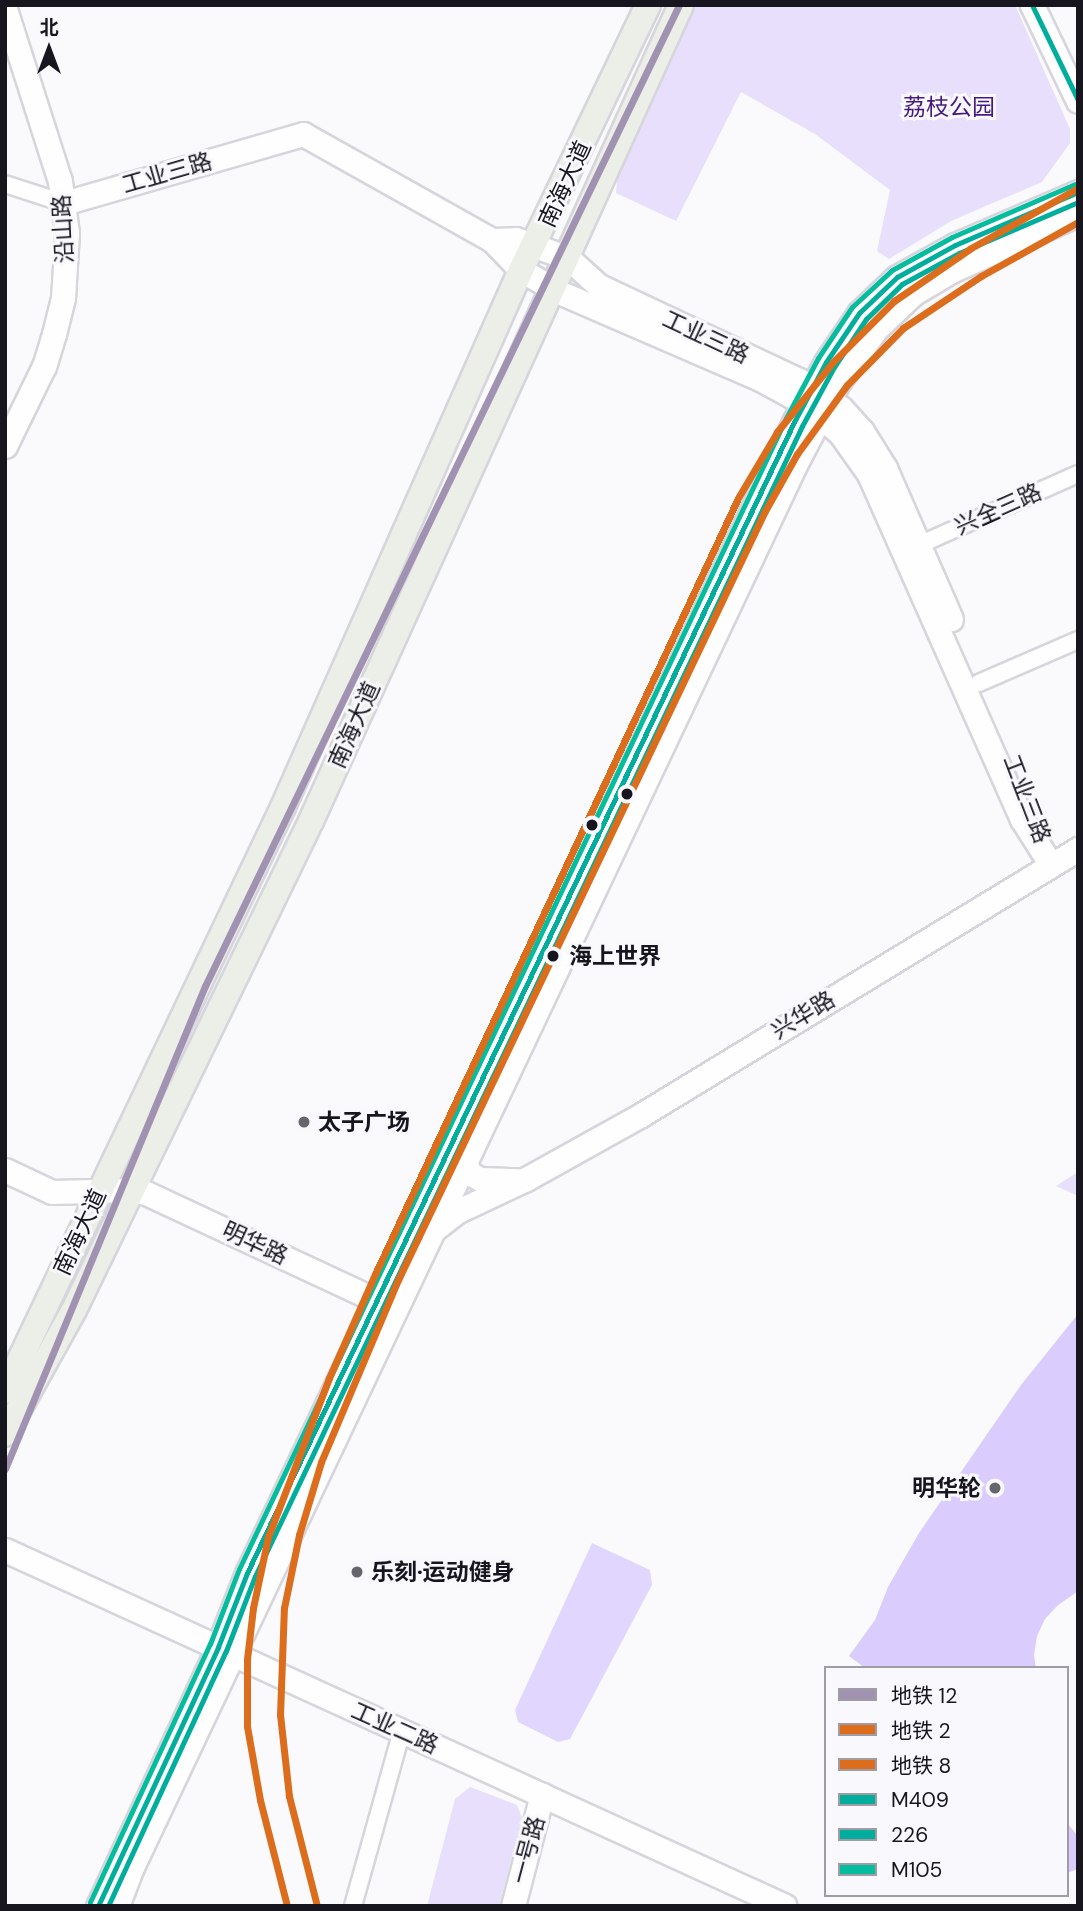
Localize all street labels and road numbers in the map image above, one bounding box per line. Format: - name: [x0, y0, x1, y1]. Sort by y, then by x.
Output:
- street label: 南海大道: [533, 136, 597, 232]
- street label: 工业三路: [119, 147, 215, 199]
- street label: 沿山路: [47, 194, 79, 264]
- street label: 工业三路: [658, 305, 754, 369]
- street label: 兴全三路: [950, 478, 1046, 540]
- street label: 南海大道: [323, 677, 385, 773]
- street label: 工业三路: [998, 751, 1056, 847]
- street label: 兴华路: [766, 985, 840, 1045]
- street label: 南海大道: [48, 1184, 112, 1280]
- street label: 明华路: [218, 1216, 292, 1270]
- street label: 工业二路: [347, 1697, 443, 1759]
- street label: 一号路: [506, 1813, 550, 1887]

